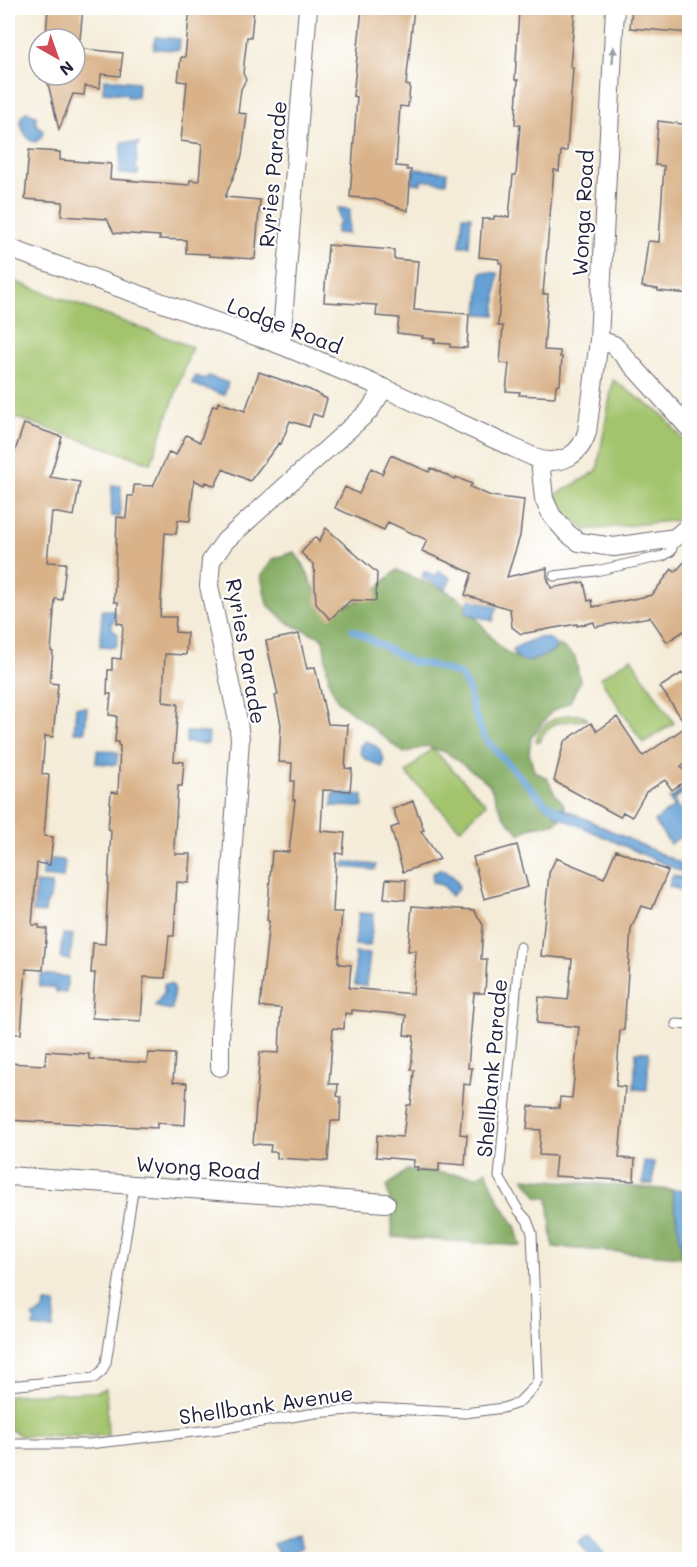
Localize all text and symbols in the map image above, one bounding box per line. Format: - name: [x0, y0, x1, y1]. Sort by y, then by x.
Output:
- north arrow: [27, 27, 87, 87]
- one-way arrow: [608, 46, 617, 65]
- text: N: [56, 57, 78, 81]
- street label: Ryries Parade: [252, 100, 292, 248]
- street label: Wonga Road: [565, 149, 599, 277]
- street label: Lodge Road: [224, 291, 346, 359]
- street label: Ryries Parade: [221, 576, 273, 726]
- street label: Shellbank Parade: [470, 978, 512, 1158]
- street label: Wyong Road: [135, 1149, 261, 1185]
- street label: Shellbank Avenue: [177, 1378, 355, 1430]

